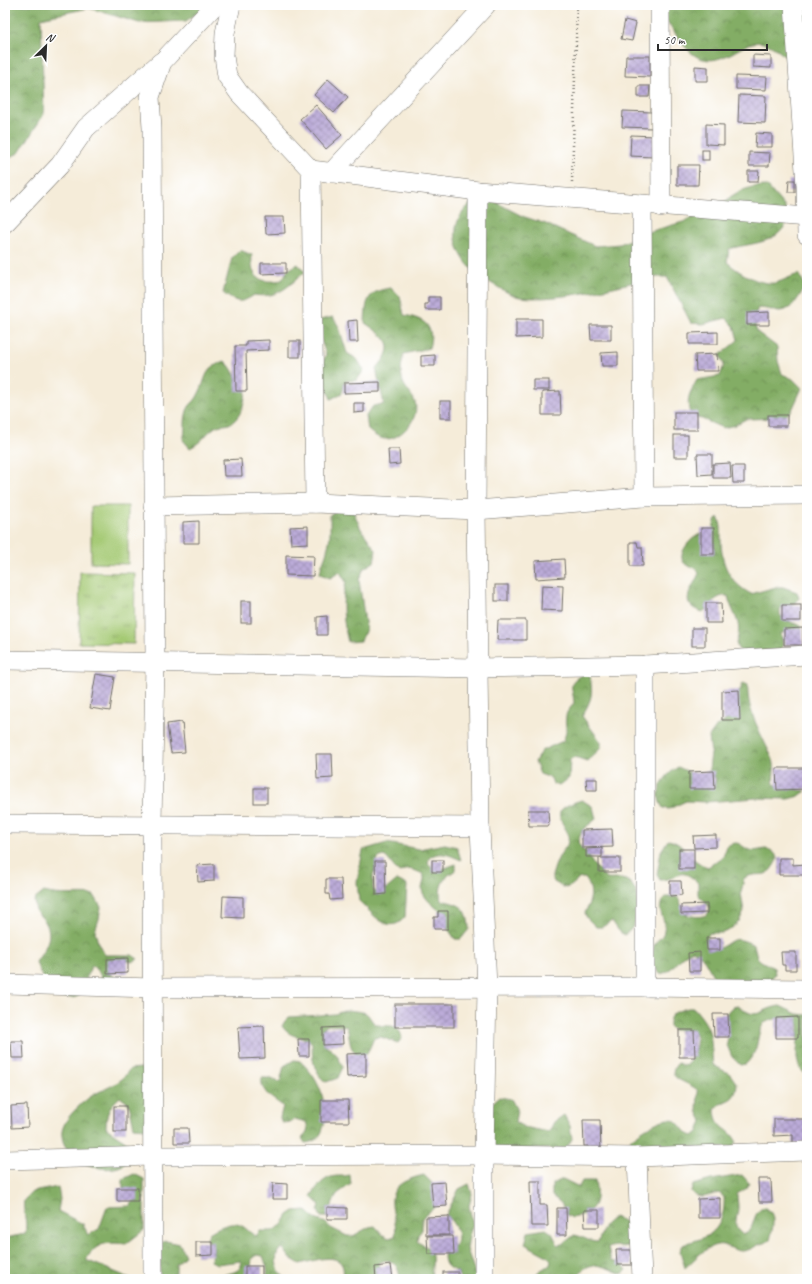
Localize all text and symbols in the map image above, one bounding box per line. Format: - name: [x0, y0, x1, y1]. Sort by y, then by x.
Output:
- north arrow: [26, 26, 66, 66]
- scale bar: [658, 26, 767, 52]
- text: N: [44, 29, 58, 46]
- text: 50 m: [664, 32, 686, 48]

